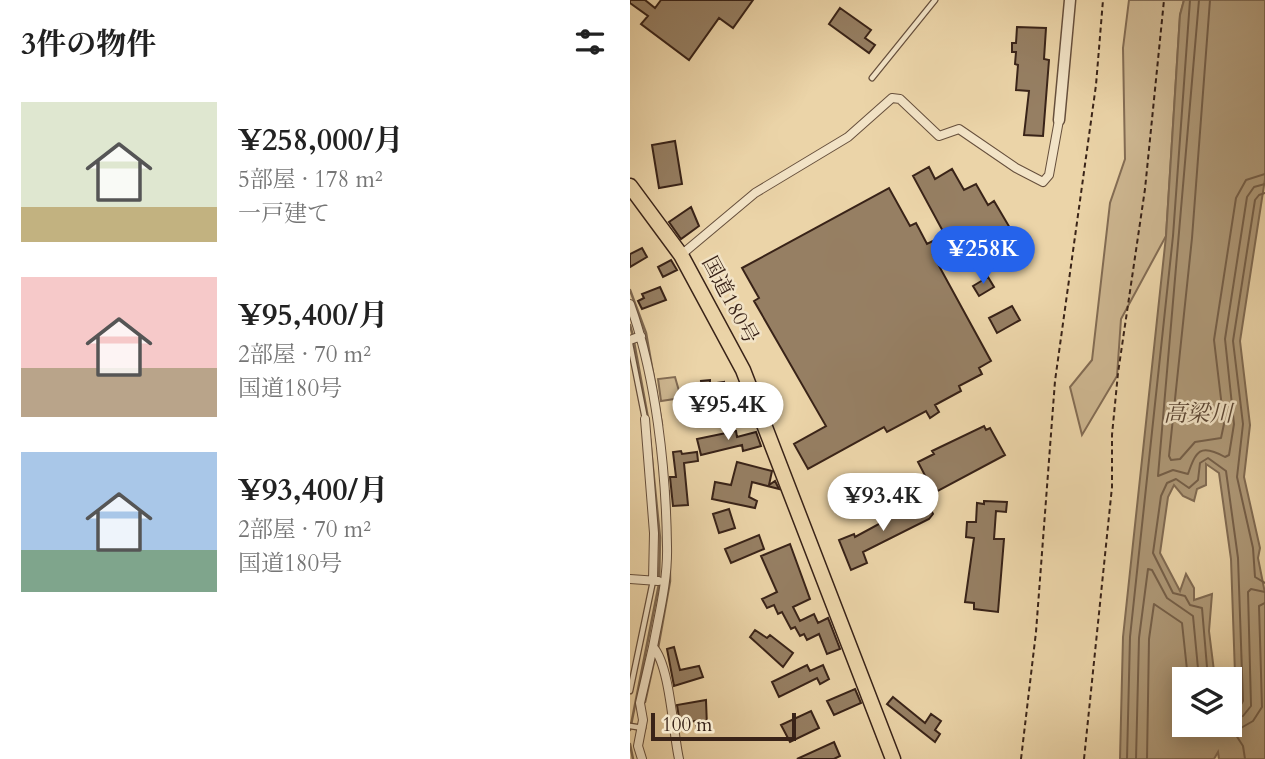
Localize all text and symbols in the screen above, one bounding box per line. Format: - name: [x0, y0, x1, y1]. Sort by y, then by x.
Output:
- icon: filters: [571, 23, 609, 61]
- text: 3件の物件: [21, 24, 156, 65]
- text: ¥258,000/月: [238, 120, 404, 161]
- icon: home: [77, 130, 161, 214]
- text: 5部屋 · 178 m²: [238, 164, 383, 195]
- text: 一戸建て: [238, 198, 330, 229]
- pin: ¥258K: [934, 226, 1032, 286]
- text: ¥258K: [947, 233, 1019, 264]
- street label: 国道180号: [695, 251, 765, 349]
- text: ¥95,400/月: [238, 295, 388, 336]
- icon: home: [77, 305, 161, 389]
- text: 2部屋 · 70 m²: [238, 339, 371, 370]
- text: 国道180号: [238, 373, 342, 404]
- pin: ¥95.4K: [671, 382, 785, 442]
- text: ¥95.4K: [689, 389, 768, 420]
- water label: 高梁川: [1164, 398, 1236, 429]
- text: ¥93,400/月: [238, 470, 388, 511]
- pin: ¥93.4K: [826, 474, 940, 533]
- icon: home: [77, 480, 161, 564]
- text: ¥93.4K: [844, 480, 923, 511]
- text: 2部屋 · 70 m²: [238, 514, 371, 545]
- text: 国道180号: [238, 548, 342, 579]
- map controls: [1172, 667, 1242, 737]
- button: layers: [1172, 667, 1242, 737]
- scale bar: [651, 710, 796, 742]
- text: 100 m: [662, 712, 712, 738]

